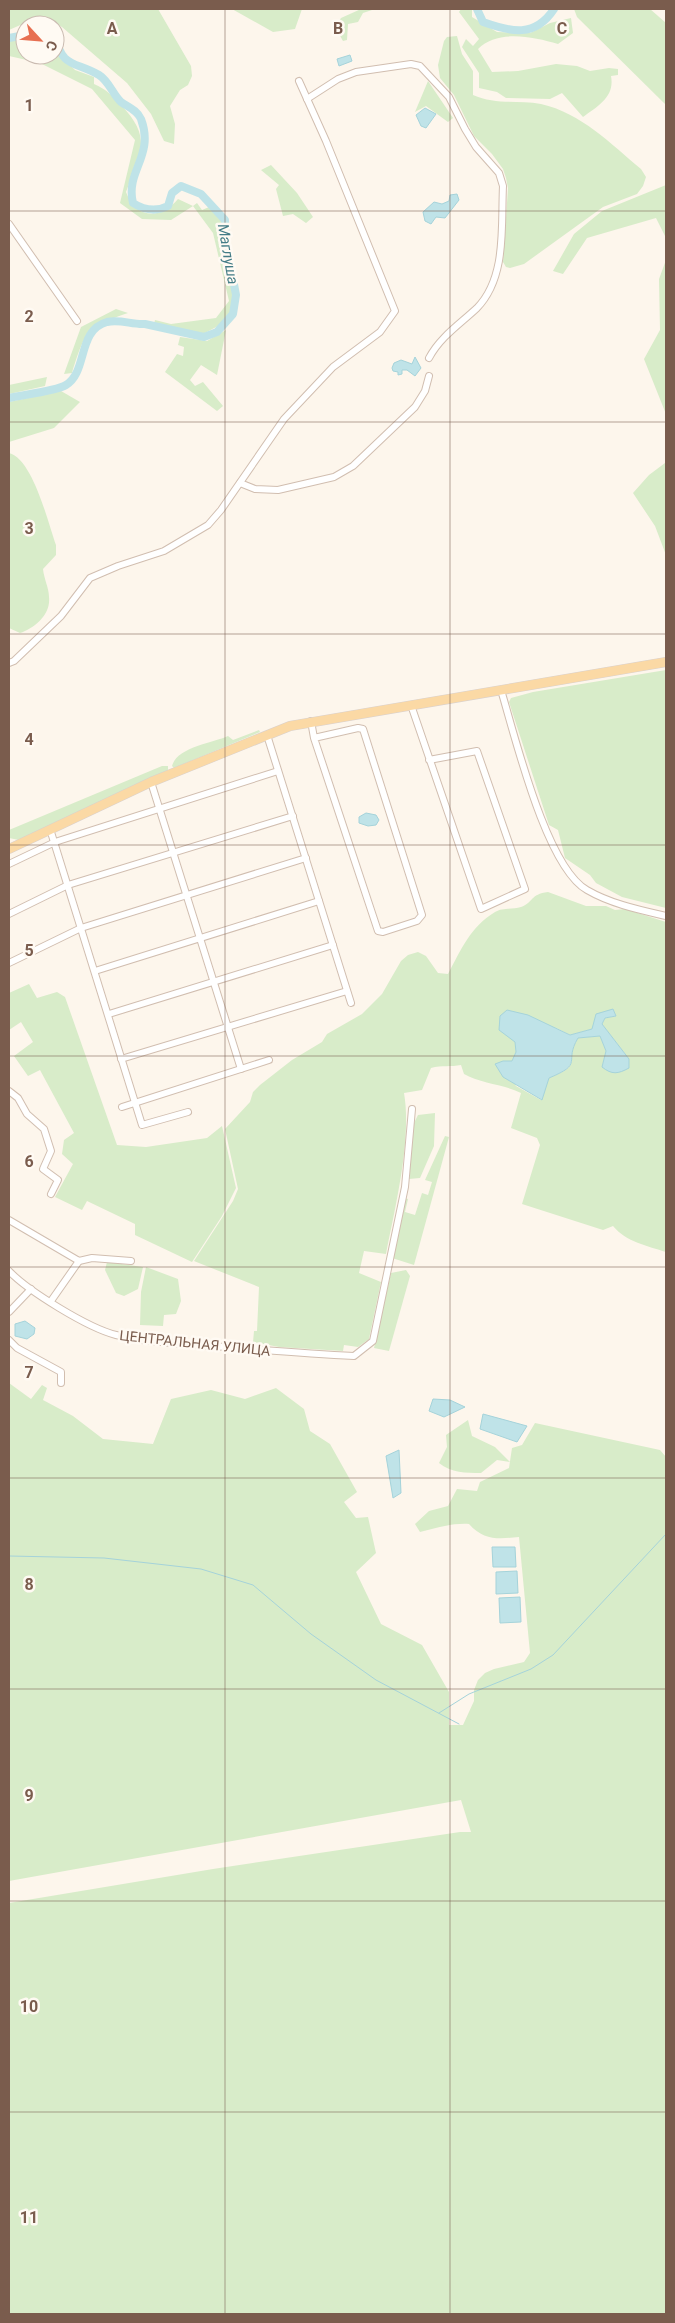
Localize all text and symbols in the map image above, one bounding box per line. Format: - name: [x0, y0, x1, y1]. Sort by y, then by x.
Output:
- north arrow: [15, 15, 65, 65]
- text: A: [107, 19, 118, 38]
- text: B: [333, 19, 343, 38]
- text: C: [557, 19, 567, 38]
- text: С: [42, 38, 61, 53]
- text: 1: [24, 96, 34, 115]
- water label: Маглуша: [214, 222, 242, 286]
- text: 2: [24, 307, 34, 326]
- text: 3: [24, 519, 34, 538]
- text: 4: [24, 730, 34, 749]
- text: 5: [24, 941, 34, 960]
- text: 6: [24, 1152, 34, 1171]
- street label: ЦЕНТРАЛЬНАЯ УЛИЦА: [119, 1327, 271, 1359]
- text: 7: [24, 1363, 34, 1382]
- text: 8: [24, 1575, 34, 1594]
- text: 9: [24, 1786, 34, 1805]
- text: 10: [20, 1997, 38, 2016]
- text: 11: [20, 2208, 38, 2227]

